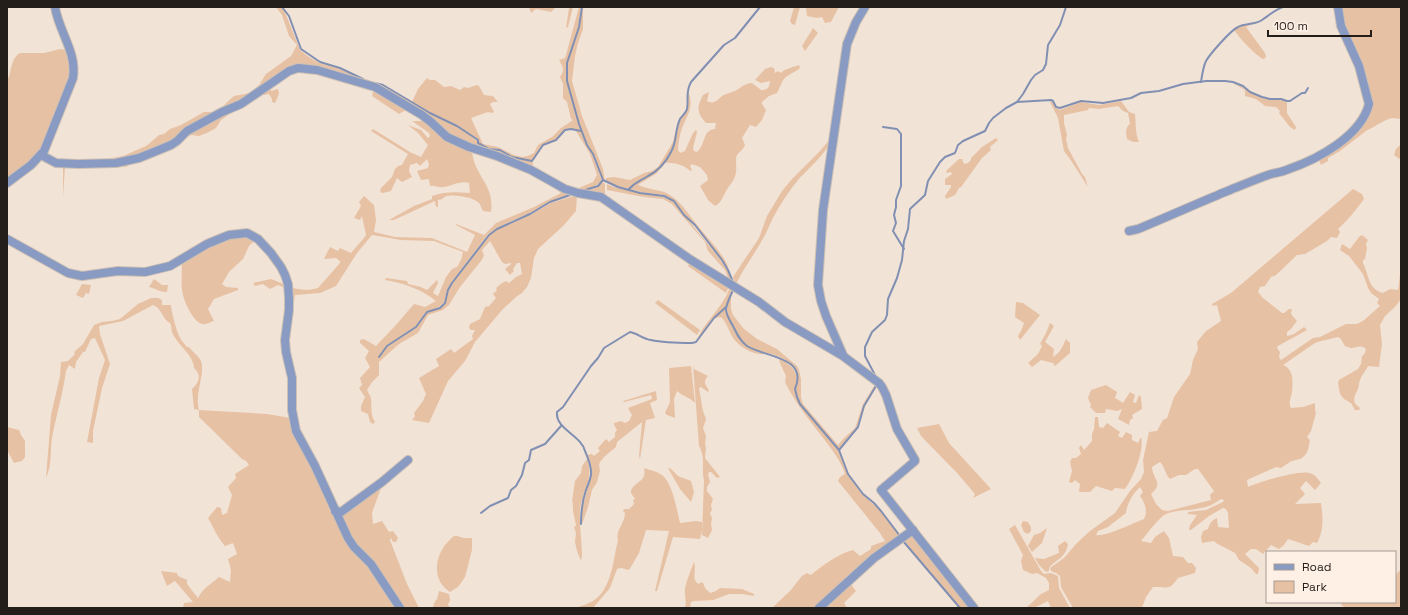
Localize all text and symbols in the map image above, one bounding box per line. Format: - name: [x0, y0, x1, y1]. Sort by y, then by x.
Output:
- scale bar: [1268, 12, 1371, 38]
- text: 100 m: [1274, 18, 1308, 34]
- legend: [1266, 551, 1396, 603]
- text: Road: [1302, 559, 1331, 575]
- text: Park: [1302, 579, 1327, 595]

